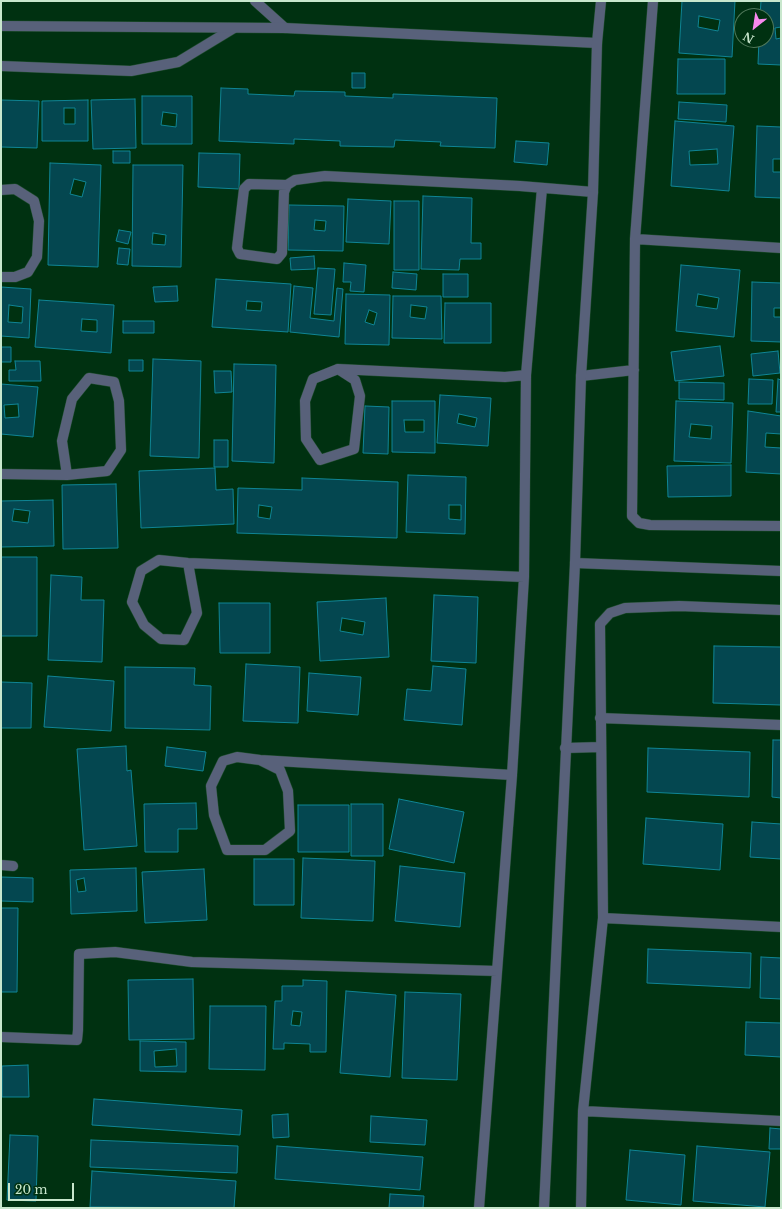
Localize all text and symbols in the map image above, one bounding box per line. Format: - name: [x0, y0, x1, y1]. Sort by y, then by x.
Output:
- north arrow: [734, 8, 774, 48]
- text: N: [741, 29, 756, 46]
- scale bar: [10, 1175, 76, 1201]
- text: 20 m: [15, 1182, 47, 1197]

